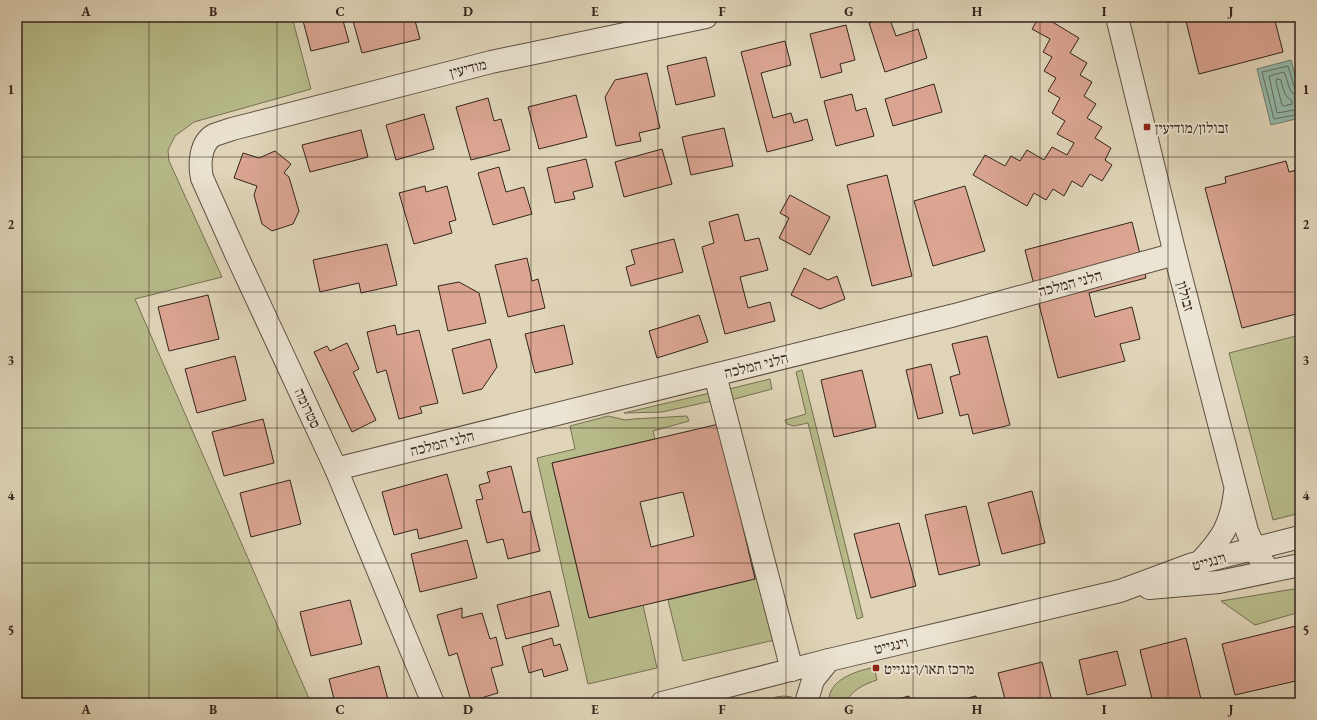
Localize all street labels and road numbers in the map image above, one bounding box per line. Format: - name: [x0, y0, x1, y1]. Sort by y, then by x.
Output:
- street label: מודיעין: [447, 54, 489, 82]
- street label: הלני המלכה: [1036, 265, 1104, 301]
- street label: זבולון: [1173, 279, 1199, 313]
- street label: הלני המלכה: [722, 348, 790, 382]
- street label: סטרומה: [290, 385, 326, 431]
- street label: הלני המלכה: [408, 426, 476, 460]
- street label: וינגייט: [1190, 547, 1228, 575]
- street label: וינגייט: [872, 632, 910, 658]

